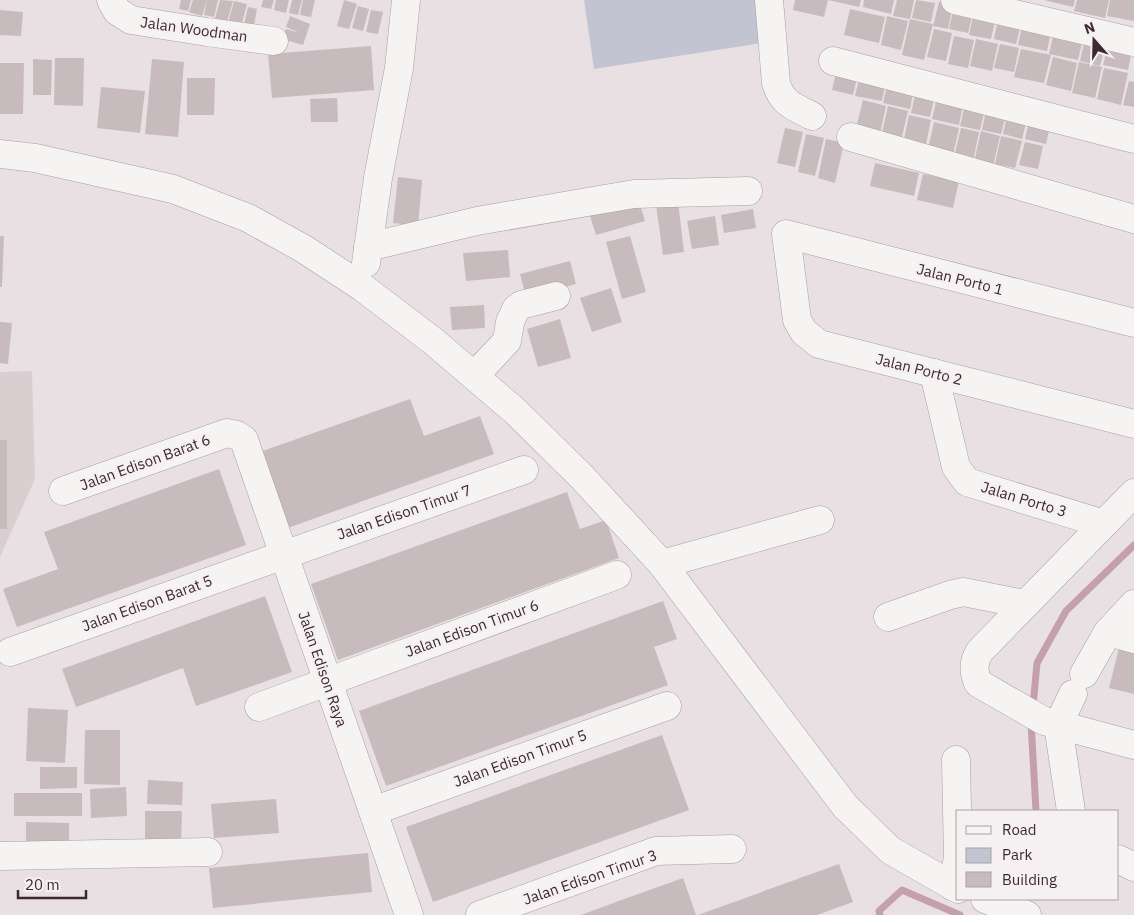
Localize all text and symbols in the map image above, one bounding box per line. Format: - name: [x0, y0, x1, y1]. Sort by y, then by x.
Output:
- street label: Jalan Woodman: [139, 12, 249, 46]
- north arrow: [1069, 15, 1119, 65]
- text: N: [1082, 18, 1097, 38]
- street label: Jalan Porto 1: [915, 259, 1005, 299]
- street label: Jalan Porto 2: [874, 349, 964, 389]
- street label: Jalan Edison Barat 6: [77, 430, 213, 494]
- street label: Jalan Porto 3: [979, 477, 1069, 521]
- street label: Jalan Edison Timur 7: [334, 480, 474, 544]
- street label: Jalan Edison Barat 5: [79, 571, 215, 635]
- street label: Jalan Edison Timur 6: [403, 595, 541, 661]
- street label: Jalan Edison Raya: [294, 609, 352, 729]
- street label: Jalan Edison Timur 5: [451, 725, 589, 791]
- legend: [956, 810, 1119, 900]
- text: Road: [1002, 820, 1037, 839]
- street label: Jalan Edison Timur 3: [520, 845, 660, 909]
- text: Park: [1002, 845, 1032, 864]
- scale bar: [18, 868, 85, 900]
- text: Building: [1002, 870, 1057, 889]
- text: 20 m: [25, 875, 60, 894]

